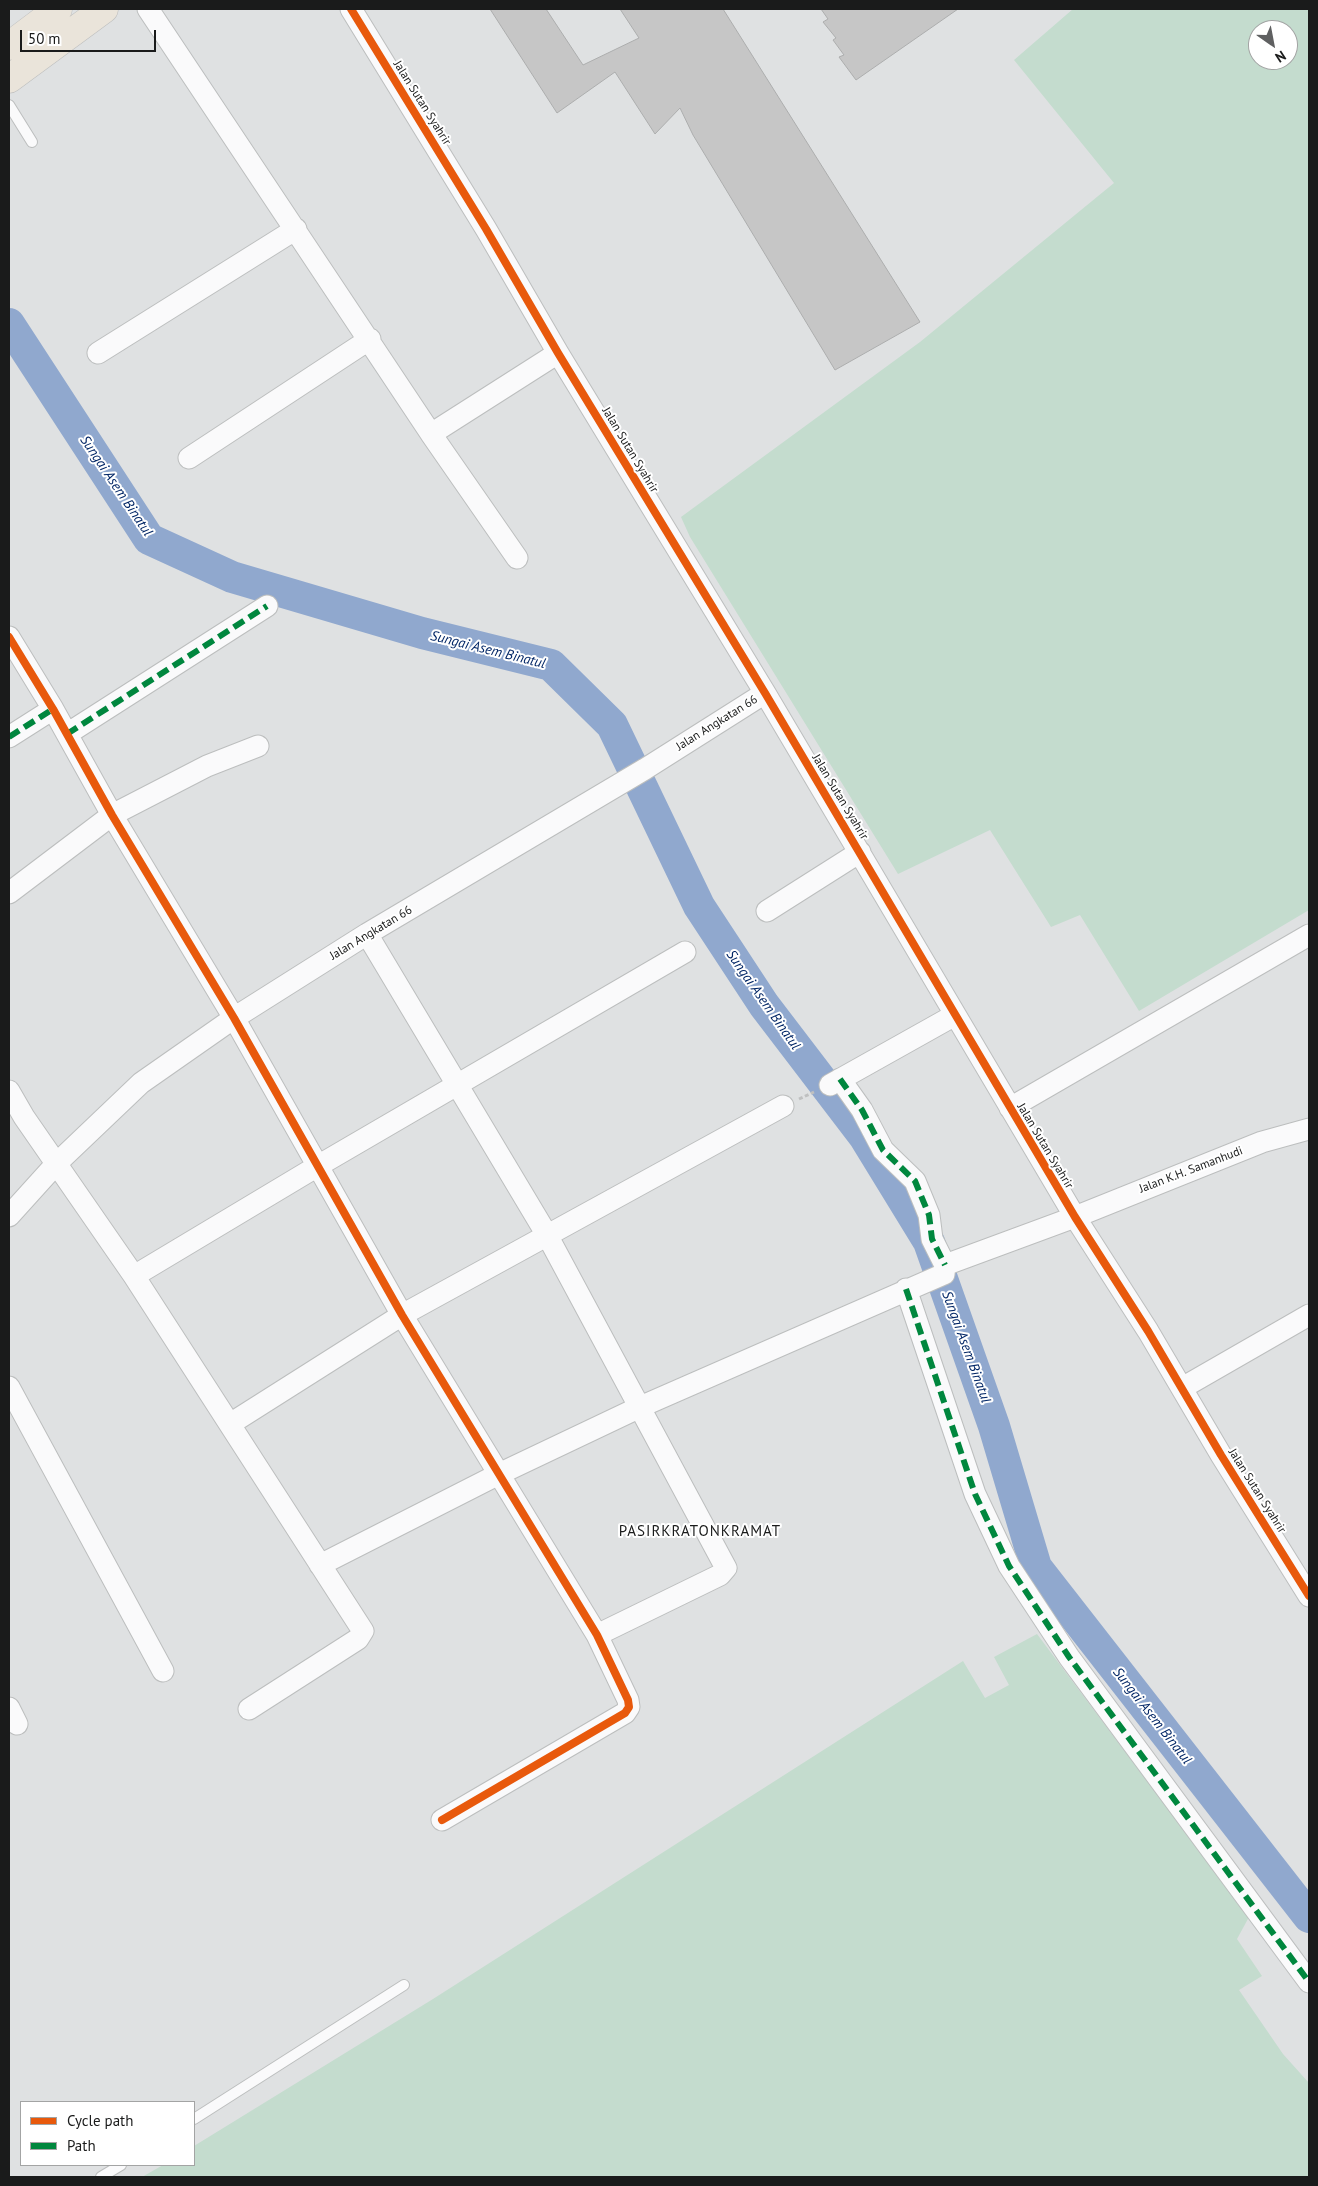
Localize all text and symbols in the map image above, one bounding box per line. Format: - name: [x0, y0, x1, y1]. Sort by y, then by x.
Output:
- scale bar: [22, 20, 159, 52]
- north arrow: [1248, 20, 1298, 70]
- text: 50 m: [28, 29, 61, 48]
- text: N: [1272, 47, 1289, 67]
- street label: Jalan Sutan Syahrir: [390, 58, 454, 148]
- street label: Jalan Sutan Syahrir: [599, 405, 661, 495]
- water label: Sungai Asem Binatul: [76, 432, 156, 540]
- water label: Sungai Asem Binatul: [429, 628, 547, 672]
- street label: Jalan Angkatan 66: [674, 692, 760, 754]
- street label: Jalan Sutan Syahrir: [809, 752, 871, 842]
- street label: Jalan Angkatan 66: [327, 903, 415, 963]
- water label: Sungai Asem Binatul: [722, 947, 804, 1053]
- street label: Jalan Sutan Syahrir: [1014, 1101, 1076, 1191]
- street label: Jalan K.H. Samanhudi: [1137, 1144, 1245, 1196]
- water label: Sungai Asem Binatul: [938, 1289, 994, 1405]
- street label: Jalan Sutan Syahrir: [1225, 1446, 1289, 1536]
- district label: PASIRKRATONKRAMAT: [617, 1523, 783, 1541]
- water label: Sungai Asem Binatul: [1109, 1664, 1195, 1768]
- legend: [20, 2101, 195, 2166]
- text: Cycle path: [67, 2111, 133, 2130]
- text: Path: [67, 2136, 96, 2155]

